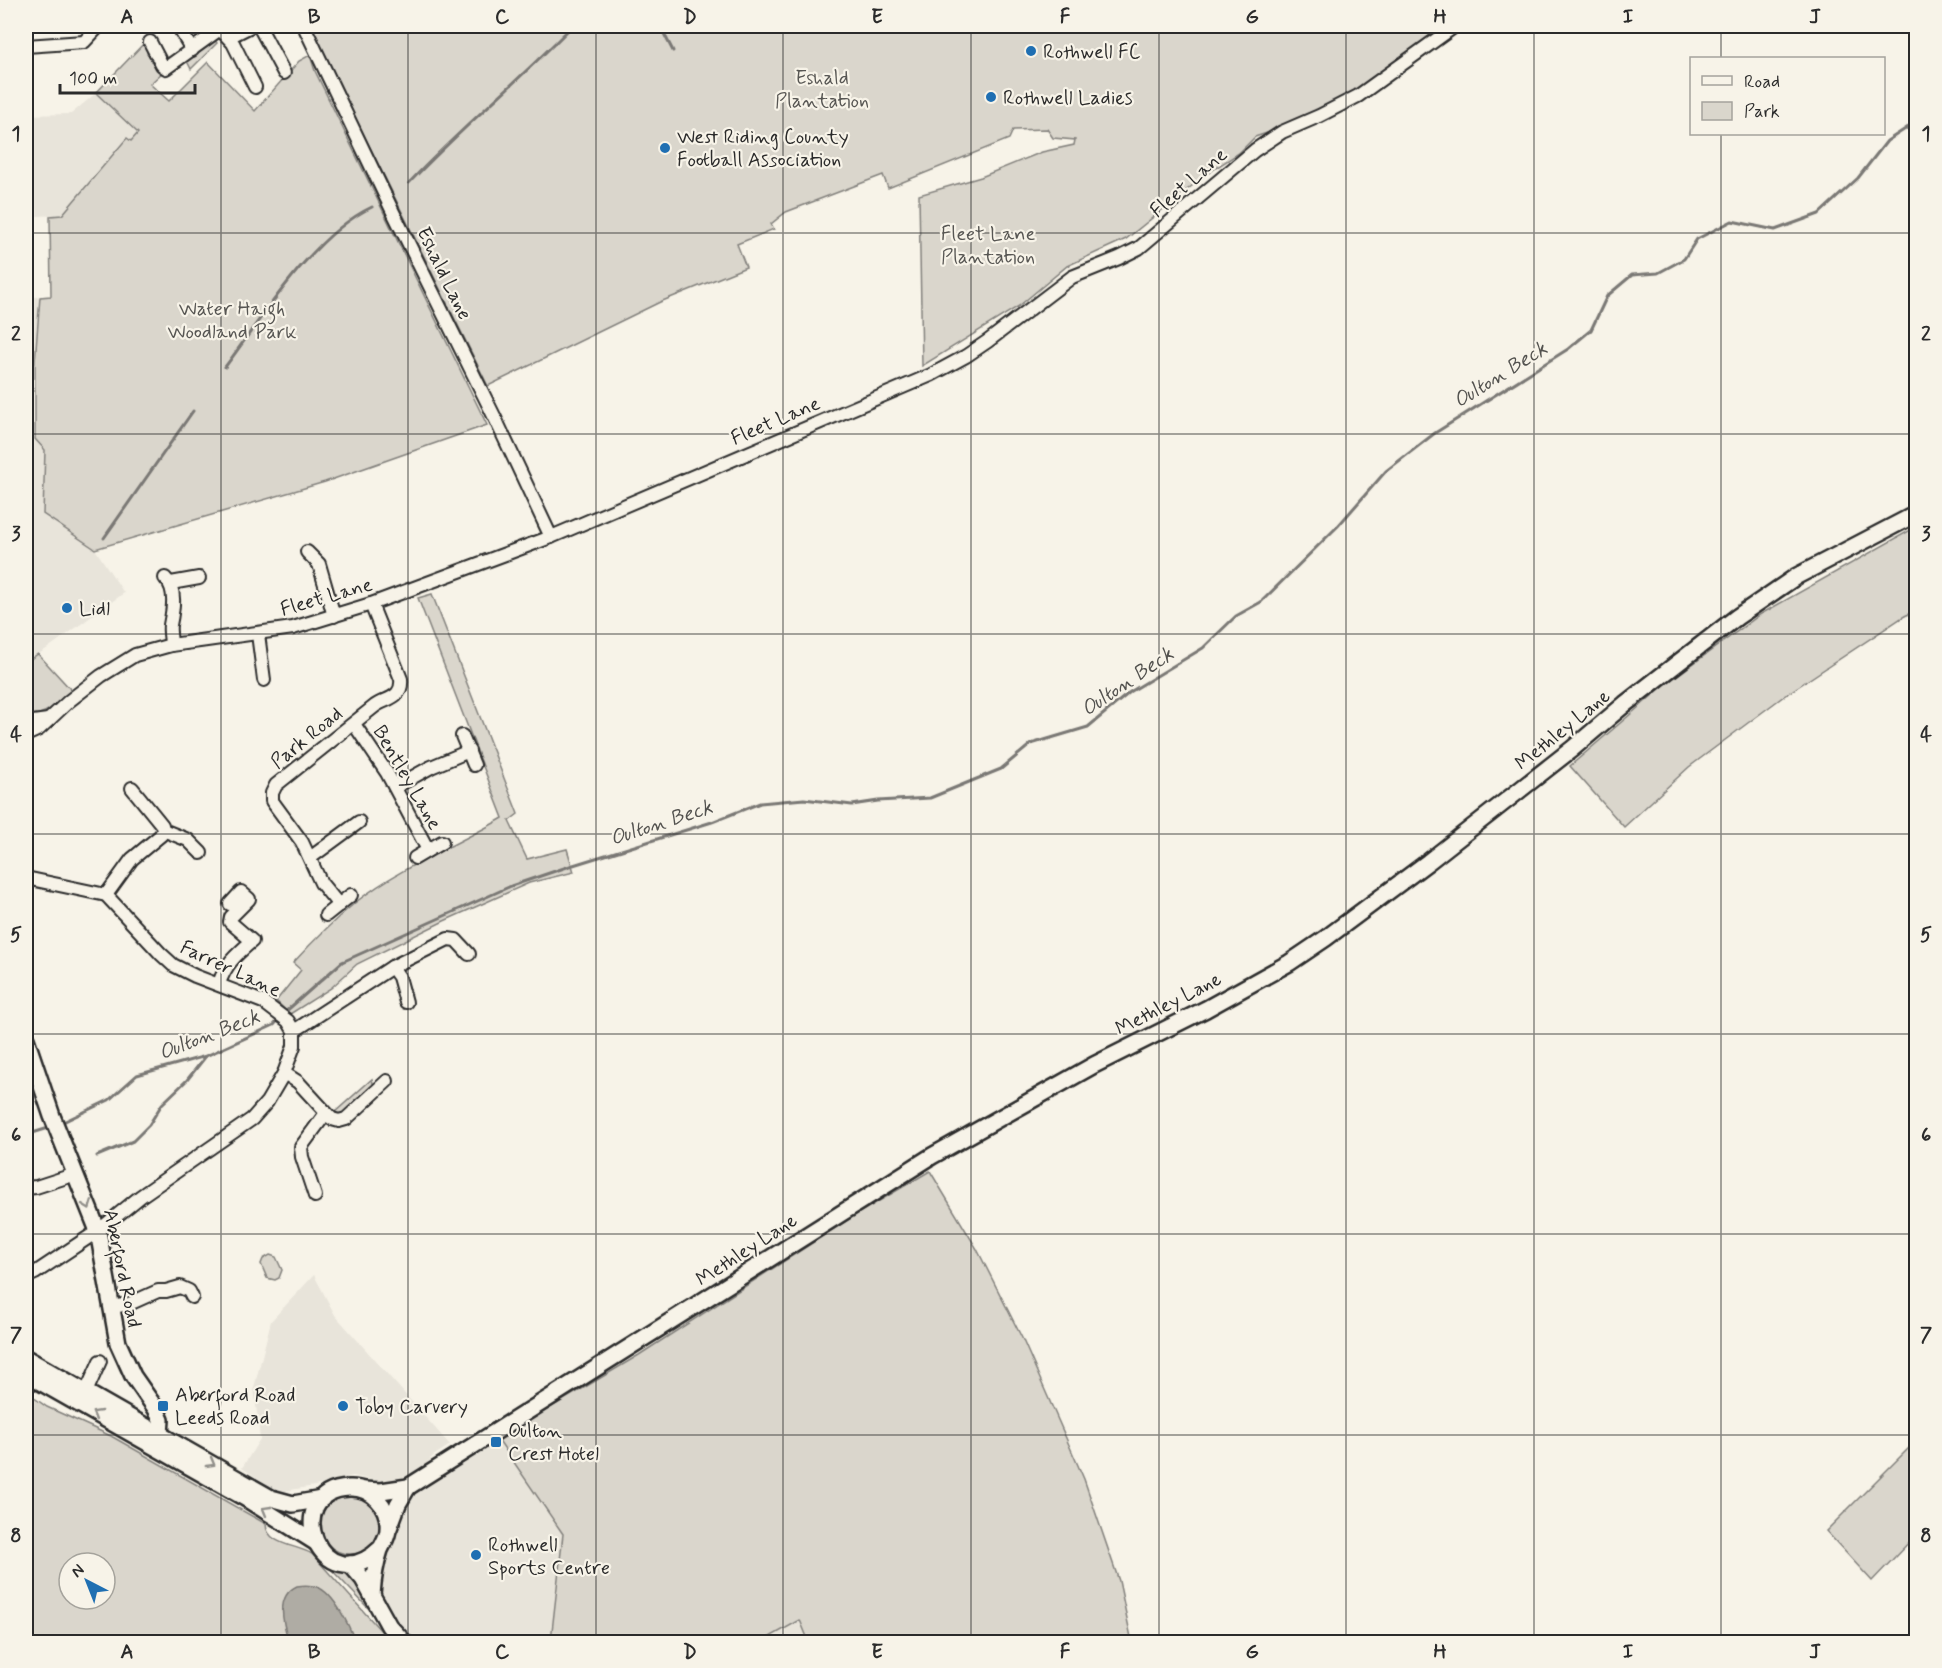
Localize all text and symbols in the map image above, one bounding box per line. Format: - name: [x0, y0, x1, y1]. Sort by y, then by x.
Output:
- text: A: [120, 4, 134, 31]
- text: B: [308, 4, 321, 31]
- text: C: [495, 4, 510, 31]
- text: D: [683, 4, 697, 31]
- text: E: [871, 4, 883, 31]
- text: F: [1060, 4, 1071, 31]
- text: G: [1245, 4, 1259, 31]
- text: H: [1433, 4, 1447, 31]
- text: I: [1623, 4, 1633, 31]
- text: J: [1809, 4, 1821, 31]
- place label: Rothwell FC: [1043, 39, 1141, 66]
- marker: Rothwell FC: [1024, 44, 1038, 58]
- scale bar: [60, 57, 195, 95]
- legend: [1690, 57, 1885, 135]
- park label: Eshald Plantation: [775, 65, 869, 115]
- text: 100 m: [69, 67, 117, 91]
- text: Road: [1744, 70, 1780, 94]
- place label: Rothwell Ladies: [1003, 85, 1133, 112]
- marker: Rothwell Ladies: [984, 90, 998, 104]
- text: Park: [1744, 100, 1780, 124]
- text: 1: [12, 121, 20, 148]
- text: 1: [1922, 121, 1930, 148]
- place label: West Riding County Football Association: [677, 124, 849, 174]
- marker: West Riding County Football Association: [658, 141, 672, 155]
- street label: Fleet Lane: [1144, 142, 1234, 224]
- park label: Fleet Lane Plantation: [941, 221, 1035, 271]
- street label: Eshald Lane: [410, 223, 478, 325]
- park label: Water Haigh Woodland Park: [167, 296, 297, 346]
- text: 2: [11, 321, 21, 348]
- text: 2: [1921, 321, 1931, 348]
- water label: Oulton Beck: [1448, 335, 1553, 415]
- street label: Fleet Lane: [727, 390, 825, 452]
- text: 3: [11, 521, 21, 548]
- text: 3: [1921, 521, 1931, 548]
- street label: Fleet Lane: [277, 571, 376, 623]
- place label: Lidl: [79, 596, 110, 623]
- marker: Lidl: [60, 601, 74, 615]
- water label: Oulton Beck: [1076, 641, 1179, 723]
- street label: Methley Lane: [1509, 683, 1616, 777]
- street label: Park Road: [265, 701, 349, 775]
- street label: Bentley Lane: [366, 720, 448, 835]
- text: 4: [10, 722, 22, 749]
- text: 4: [1920, 722, 1932, 749]
- water label: Oulton Beck: [607, 793, 716, 853]
- text: 5: [10, 922, 22, 949]
- text: 5: [1920, 922, 1932, 949]
- street label: Farrer Lane: [176, 934, 285, 1005]
- street label: Methley Lane: [1111, 966, 1226, 1043]
- water label: Oulton Beck: [155, 1003, 264, 1067]
- text: 6: [11, 1122, 21, 1149]
- text: 6: [1921, 1122, 1931, 1149]
- one-way arrow: [81, 1199, 93, 1210]
- street label: Aberford Road: [94, 1207, 147, 1330]
- street label: Methley Lane: [691, 1207, 803, 1293]
- text: 7: [10, 1322, 22, 1349]
- text: 7: [1920, 1322, 1932, 1349]
- place label: Aberford Road Leeds Road: [175, 1382, 295, 1432]
- place label: Toby Carvery: [355, 1394, 468, 1421]
- marker: Aberford Road Leeds Road: [156, 1399, 170, 1413]
- marker: Toby Carvery: [336, 1399, 350, 1413]
- one-way arrow: [92, 1410, 102, 1421]
- place label: Oulton Crest Hotel: [508, 1418, 599, 1468]
- marker: Oulton Crest Hotel: [489, 1435, 503, 1449]
- one-way arrow: [205, 1456, 215, 1468]
- one-way arrow: [262, 1506, 272, 1518]
- text: 8: [10, 1523, 22, 1550]
- text: 8: [1920, 1523, 1932, 1550]
- place label: Rothwell Sports Centre: [488, 1532, 610, 1582]
- marker: Rothwell Sports Centre: [469, 1548, 483, 1562]
- north arrow: [57, 1551, 117, 1611]
- text: N: [67, 1560, 89, 1582]
- text: A: [120, 1639, 134, 1666]
- text: B: [308, 1639, 321, 1666]
- text: C: [495, 1639, 510, 1666]
- text: D: [683, 1639, 697, 1666]
- text: E: [871, 1639, 883, 1666]
- text: F: [1060, 1639, 1071, 1666]
- text: G: [1245, 1639, 1259, 1666]
- text: H: [1433, 1639, 1447, 1666]
- text: I: [1623, 1639, 1633, 1666]
- text: J: [1809, 1639, 1821, 1666]

